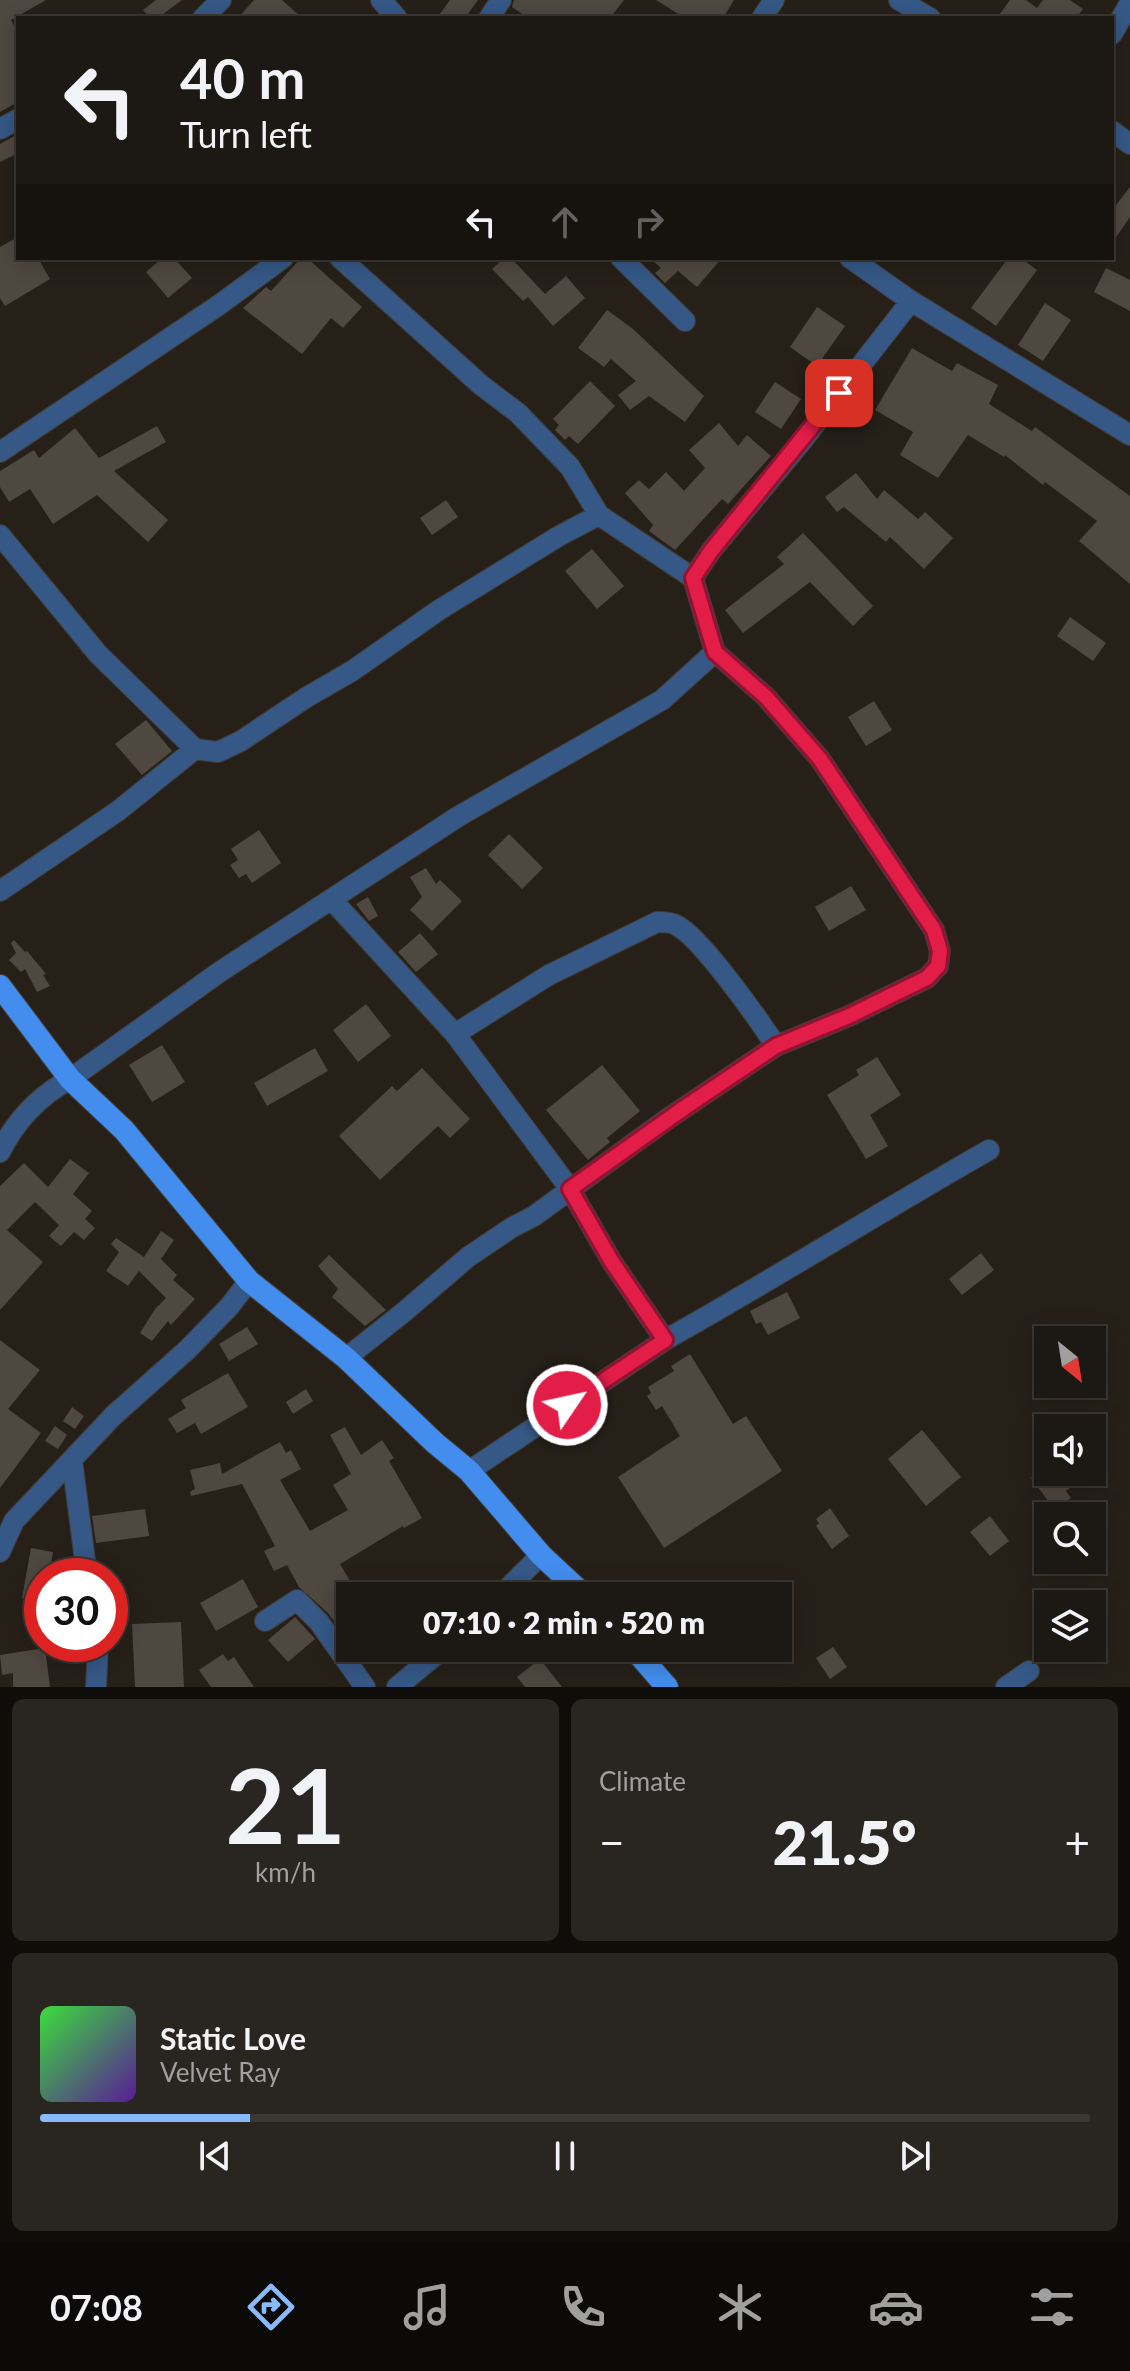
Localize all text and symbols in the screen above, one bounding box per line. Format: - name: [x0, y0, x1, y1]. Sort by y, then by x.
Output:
- text: 40 m: [180, 44, 305, 111]
- icon: left: [48, 48, 152, 152]
- text: Turn left: [180, 112, 312, 156]
- icon: left: [459, 200, 503, 244]
- icon: ahead: [543, 200, 587, 244]
- icon: right: [627, 200, 671, 244]
- pin: [805, 359, 873, 427]
- icon: arrive: [817, 371, 861, 415]
- north arrow: [1034, 1326, 1106, 1398]
- map controls: [1034, 1326, 1106, 1662]
- position arrow: [525, 1363, 609, 1447]
- button: sound: [1034, 1414, 1106, 1486]
- button: search: [1034, 1502, 1106, 1574]
- speed limit sign: 30: [24, 1558, 128, 1662]
- button: layers: [1034, 1590, 1106, 1662]
- text: 07:10 · 2 min · 520 m: [423, 1604, 705, 1640]
- text: 21: [225, 1741, 346, 1866]
- text: Climate: [599, 1765, 686, 1797]
- text: 21.5°: [773, 1806, 916, 1878]
- text: −: [599, 1816, 625, 1868]
- text: +: [1064, 1816, 1090, 1868]
- text: km/h: [255, 1856, 316, 1888]
- text: Static Love: [160, 2020, 306, 2056]
- text: Velvet Ray: [160, 2056, 280, 2088]
- icon: previous: [193, 2134, 237, 2178]
- icon: pause: [543, 2134, 587, 2178]
- icon: next: [893, 2134, 937, 2178]
- icon: directions: [243, 2279, 299, 2335]
- icon: music: [399, 2279, 455, 2335]
- icon: phone: [555, 2279, 611, 2335]
- icon: climate: [712, 2279, 768, 2335]
- icon: car: [868, 2279, 924, 2335]
- icon: filters: [1024, 2279, 1080, 2335]
- text: 07:08: [50, 2285, 143, 2329]

